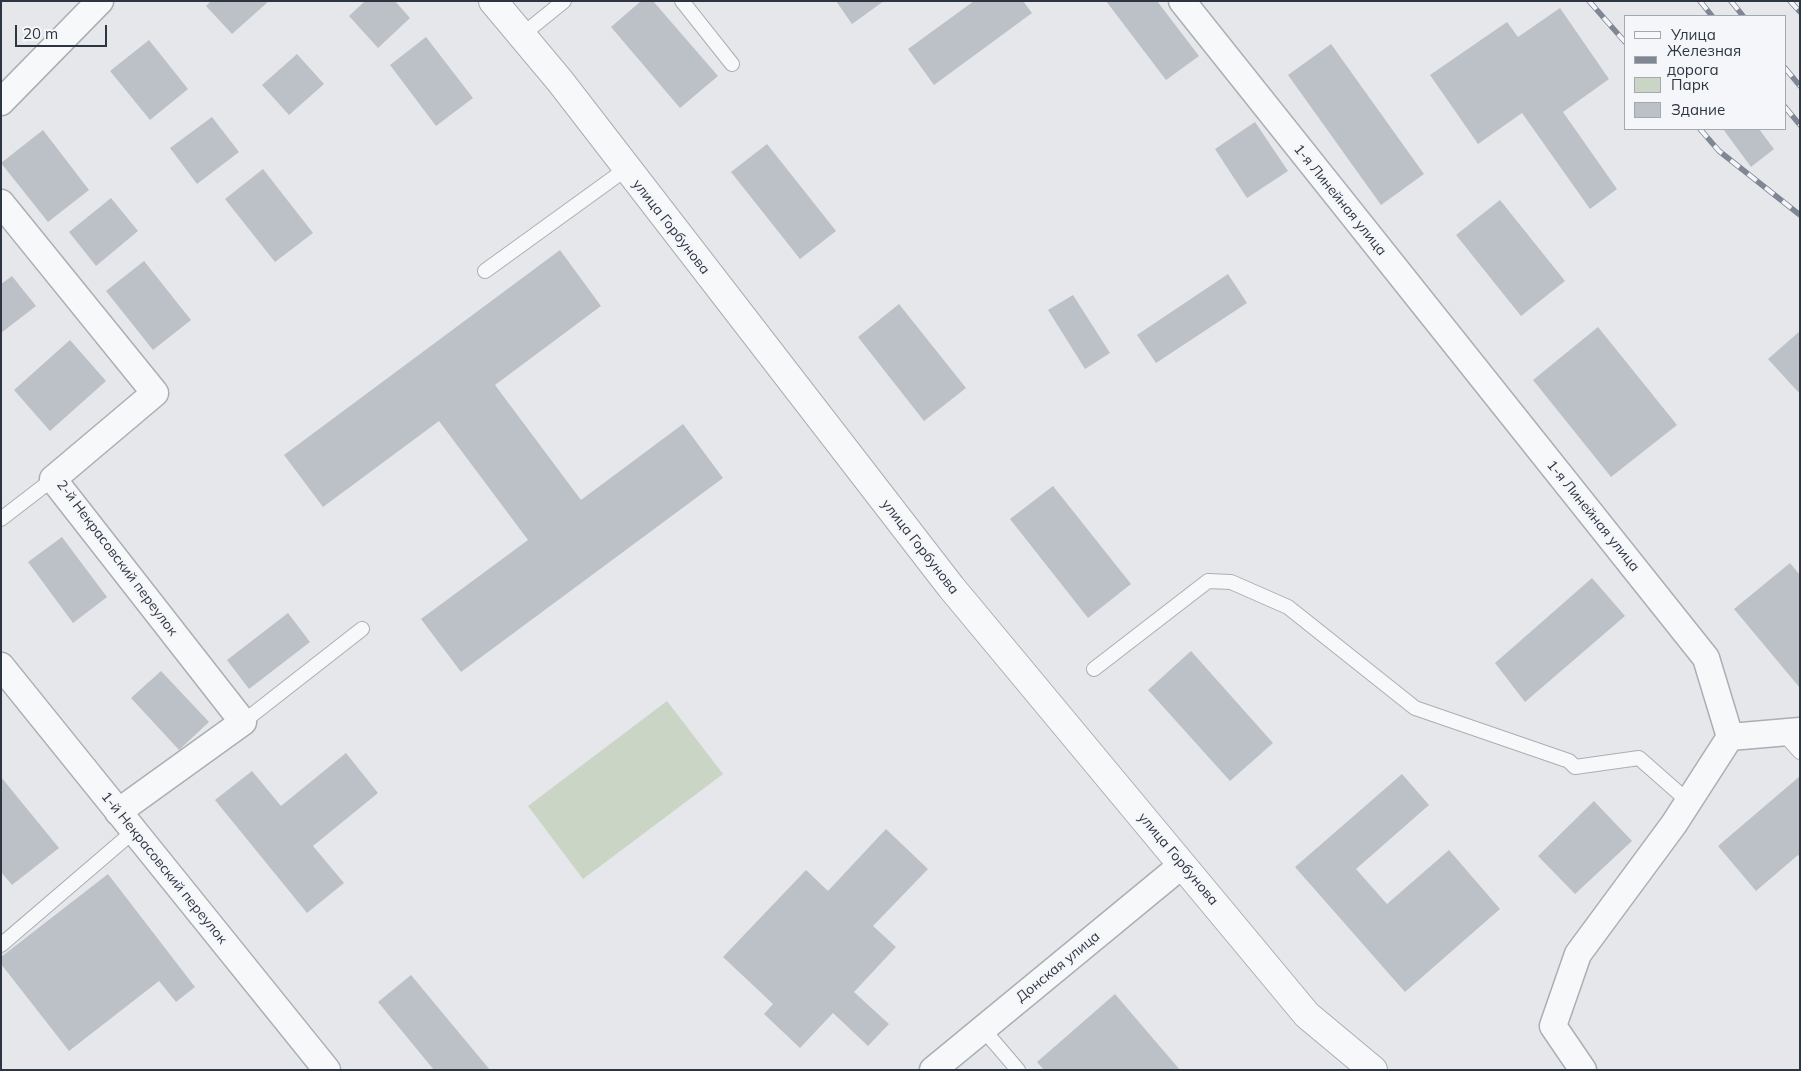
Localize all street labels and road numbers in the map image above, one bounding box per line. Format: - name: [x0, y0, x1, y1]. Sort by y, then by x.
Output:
- street label: 1-я Линейная улица: [1290, 141, 1390, 259]
- street label: улица Горбунова: [629, 176, 713, 278]
- street label: 1-я Линейная улица: [1543, 457, 1643, 575]
- street label: 2-й Некрасовский переулок: [53, 477, 181, 639]
- street label: улица Горбунова: [878, 496, 962, 598]
- street label: 1-й Некрасовский переулок: [97, 789, 231, 947]
- street label: улица Горбунова: [1134, 809, 1222, 909]
- street label: Донская улица: [1013, 928, 1103, 1006]

